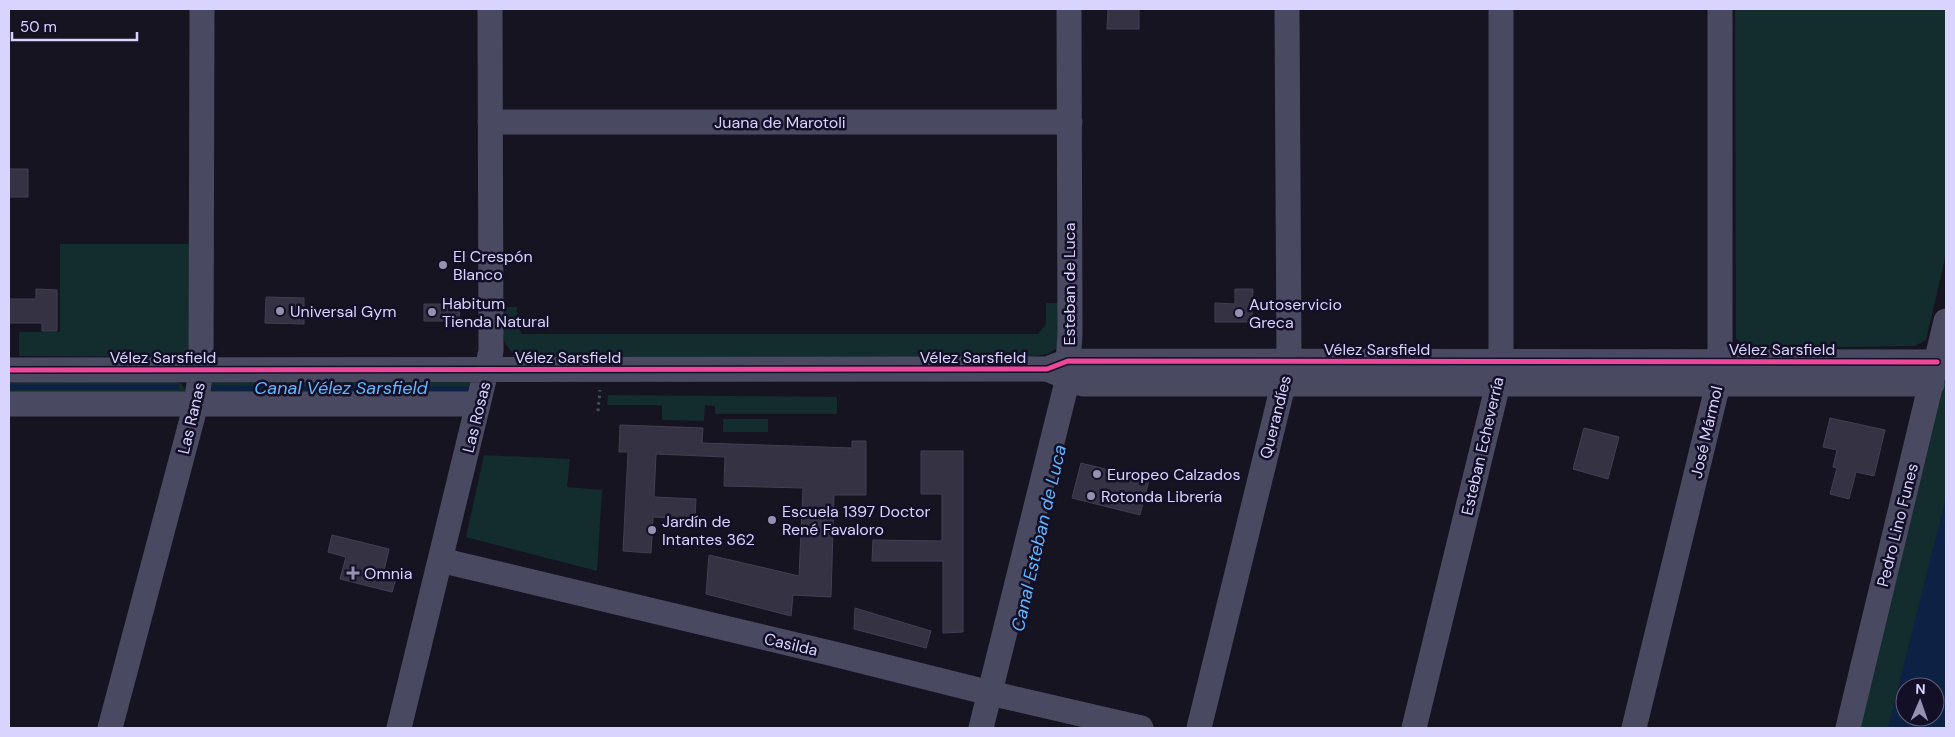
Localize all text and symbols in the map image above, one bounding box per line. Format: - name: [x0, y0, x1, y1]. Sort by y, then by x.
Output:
- scale bar: [12, 10, 138, 42]
- text: 50 m: [20, 17, 57, 37]
- street label: Juana de Marotoli: [714, 112, 846, 133]
- street label: Esteban de Luca: [1059, 223, 1080, 345]
- place label: El Crespón Blanco: [453, 246, 533, 285]
- marker: El Crespón Blanco: [437, 259, 449, 271]
- place label: Habitum Tienda Natural: [442, 293, 549, 332]
- place label: Autoservicio Greca: [1249, 294, 1342, 333]
- place label: Universal Gym: [290, 301, 396, 322]
- marker: Universal Gym: [274, 305, 286, 317]
- marker: Habitum Tienda Natural: [426, 306, 438, 318]
- marker: Autoservicio Greca: [1233, 307, 1245, 319]
- street label: Vélez Sarsfield: [1324, 339, 1430, 360]
- street label: Vélez Sarsfield: [1729, 339, 1835, 360]
- street label: Vélez Sarsfield: [110, 347, 216, 368]
- street label: Vélez Sarsfield: [515, 347, 621, 368]
- street label: Vélez Sarsfield: [920, 347, 1026, 368]
- street label: Querandíes: [1255, 373, 1296, 461]
- street label: Esteban Echeverría: [1456, 375, 1509, 517]
- water label: Canal Vélez Sarsfield: [254, 376, 429, 400]
- street label: Las Rosas: [458, 379, 495, 455]
- street label: Las Ranas: [173, 380, 210, 456]
- street label: José Mármol: [1686, 384, 1727, 480]
- water label: Canal Esteban de Luca: [1006, 442, 1072, 634]
- street label: Pedro Lino Funes: [1872, 461, 1923, 589]
- place label: Europeo Calzados: [1107, 464, 1241, 485]
- marker: Europeo Calzados: [1091, 468, 1103, 480]
- place label: Rotonda Librería: [1101, 486, 1222, 507]
- marker: Rotonda Librería: [1085, 490, 1097, 502]
- place label: Escuela 1397 Doctor René Favaloro: [782, 501, 930, 540]
- place label: Jardín de Intantes 362: [662, 511, 755, 550]
- marker: Escuela 1397 Doctor René Favaloro: [766, 514, 778, 526]
- marker: Jardín de Intantes 362: [646, 524, 658, 536]
- place label: Omnia: [364, 563, 412, 584]
- marker: Omnia: [346, 566, 360, 580]
- street label: Casilda: [762, 628, 820, 661]
- north arrow: [1895, 677, 1945, 727]
- text: N: [1915, 680, 1926, 698]

